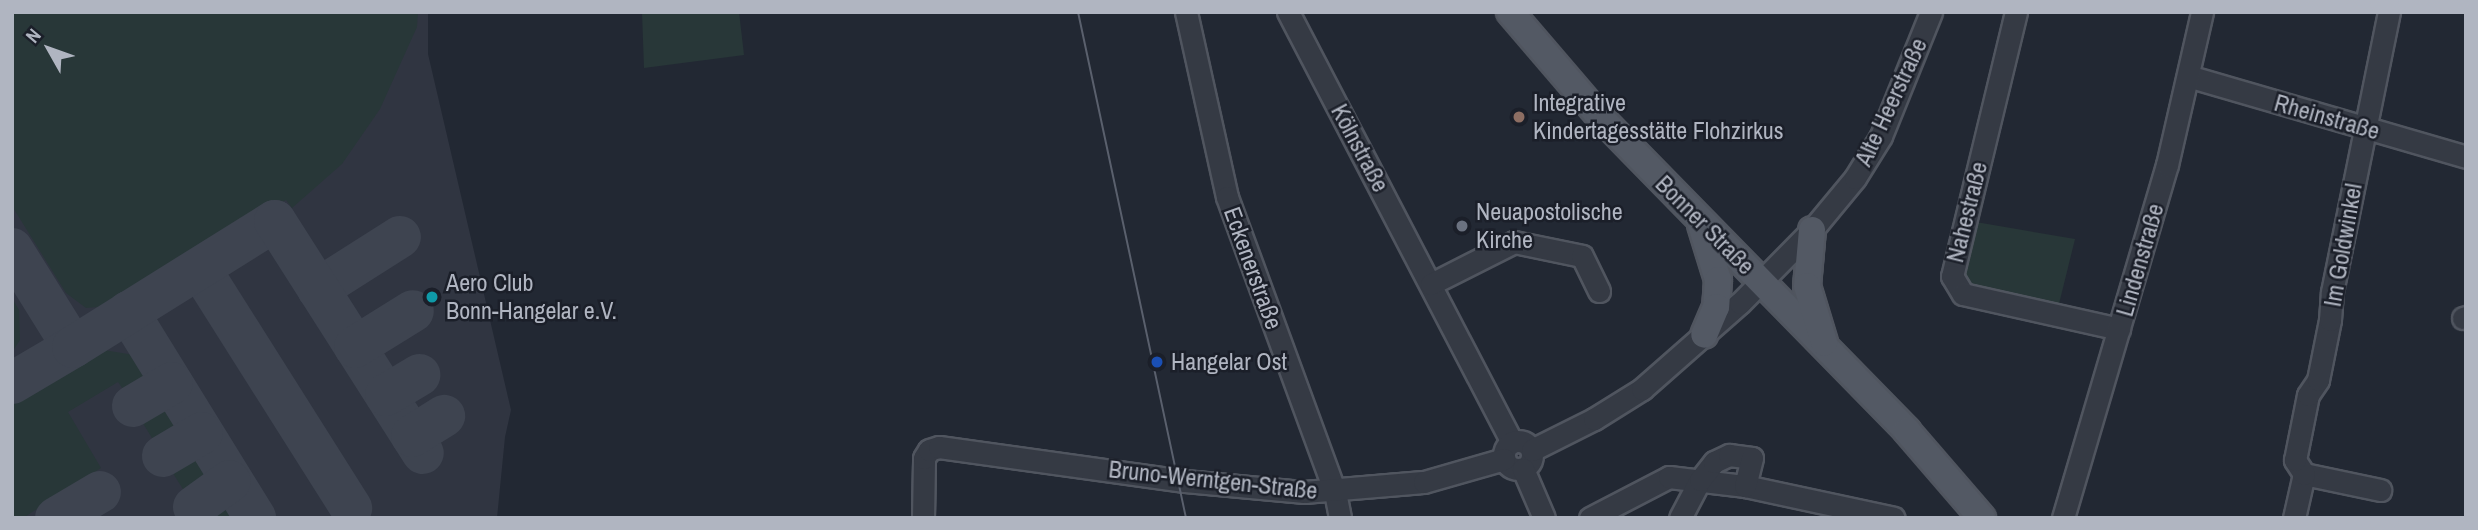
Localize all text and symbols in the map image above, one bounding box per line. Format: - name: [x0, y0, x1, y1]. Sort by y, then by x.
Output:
- north arrow: [14, 14, 84, 84]
- text: N: [19, 23, 46, 48]
- street label: Alte Heerstraße: [1849, 33, 1933, 171]
- street label: Rheinstraße: [2271, 88, 2383, 146]
- place label: Integrative Kindertagesstätte Flohzirkus: [1533, 89, 1784, 145]
- street label: Kölnstraße: [1325, 99, 1395, 197]
- marker: Integrative Kindertagesstätte Flohzirkus: [1511, 109, 1527, 125]
- street label: Nahestraße: [1941, 159, 1993, 265]
- street label: Bonner Straße: [1650, 170, 1760, 280]
- street label: Im Goldwinkel: [2318, 181, 2368, 309]
- place label: Neuapostolische Kirche: [1476, 198, 1623, 254]
- street label: Lindenstraße: [2110, 200, 2170, 320]
- street label: Eckenerstraße: [1218, 203, 1288, 333]
- marker: Neuapostolische Kirche: [1454, 218, 1470, 234]
- place label: Aero Club Bonn-Hangelar e.V.: [446, 269, 617, 325]
- marker: Aero Club Bonn-Hangelar e.V.: [424, 289, 440, 305]
- place label: Hangelar Ost: [1171, 348, 1287, 376]
- marker: Hangelar Ost: [1149, 354, 1165, 370]
- street label: Bruno-Werntgen-Straße: [1107, 455, 1319, 505]

